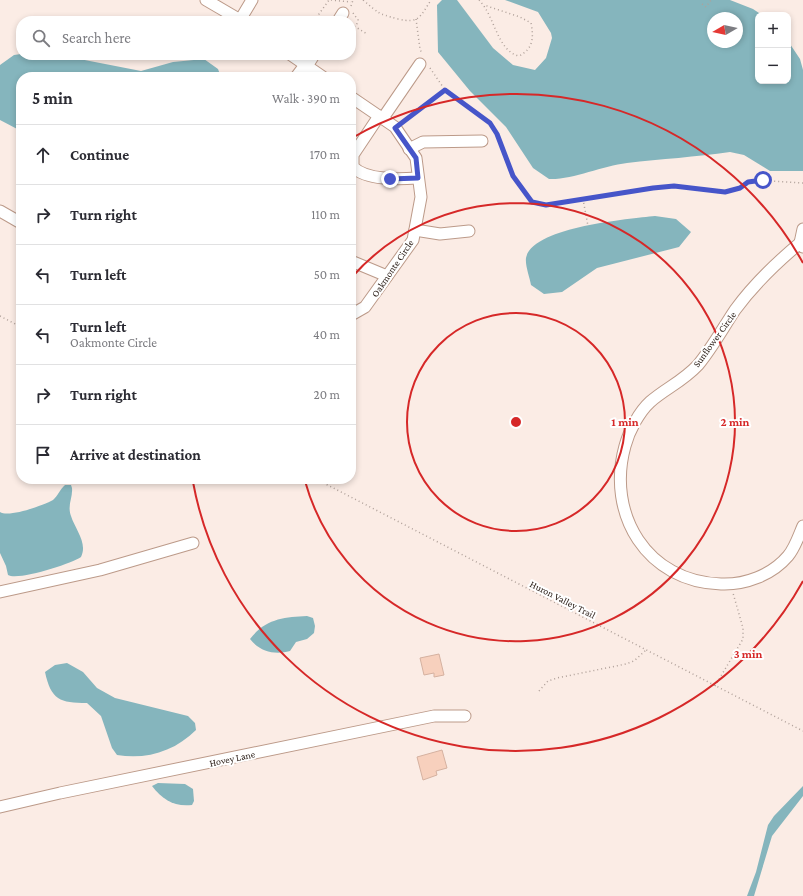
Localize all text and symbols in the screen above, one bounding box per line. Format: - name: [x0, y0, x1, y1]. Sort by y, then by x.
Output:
- north arrow: [707, 12, 743, 48]
- map controls: [755, 12, 791, 84]
- button: +: [755, 12, 791, 48]
- search box: [16, 16, 356, 60]
- icon: search: [30, 27, 52, 49]
- text: Search here: [62, 30, 131, 46]
- button: −: [755, 48, 791, 84]
- text: 5 min: [32, 89, 73, 108]
- text: Walk · 390 m: [272, 91, 340, 106]
- icon: ahead: [32, 144, 54, 166]
- text: Continue: [70, 147, 129, 163]
- text: 170 m: [310, 147, 340, 162]
- route end: [381, 170, 399, 188]
- route start: [754, 171, 772, 189]
- icon: right: [32, 204, 54, 226]
- text: Turn right: [70, 207, 137, 223]
- text: 110 m: [311, 207, 340, 222]
- street label: Oakmonte Circle: [369, 237, 416, 299]
- icon: left: [32, 264, 54, 286]
- text: Turn left: [70, 267, 126, 283]
- text: 50 m: [314, 267, 340, 282]
- street label: Sunflower Circle: [691, 309, 739, 369]
- text: Turn left: [70, 319, 126, 335]
- icon: left: [32, 324, 54, 346]
- text: 40 m: [313, 327, 340, 342]
- text: Oakmonte Circle: [70, 335, 157, 350]
- icon: right: [32, 384, 54, 406]
- text: Turn right: [70, 387, 137, 403]
- text: 20 m: [314, 387, 340, 402]
- centre of rings: [509, 415, 523, 429]
- text: 1 min: [611, 415, 639, 429]
- text: 2 min: [721, 415, 750, 429]
- icon: arrive: [32, 444, 54, 466]
- text: Arrive at destination: [70, 447, 201, 463]
- street label: Huron Valley Trail: [528, 578, 598, 621]
- text: 3 min: [734, 647, 762, 661]
- street label: Hovey Lane: [208, 748, 256, 769]

